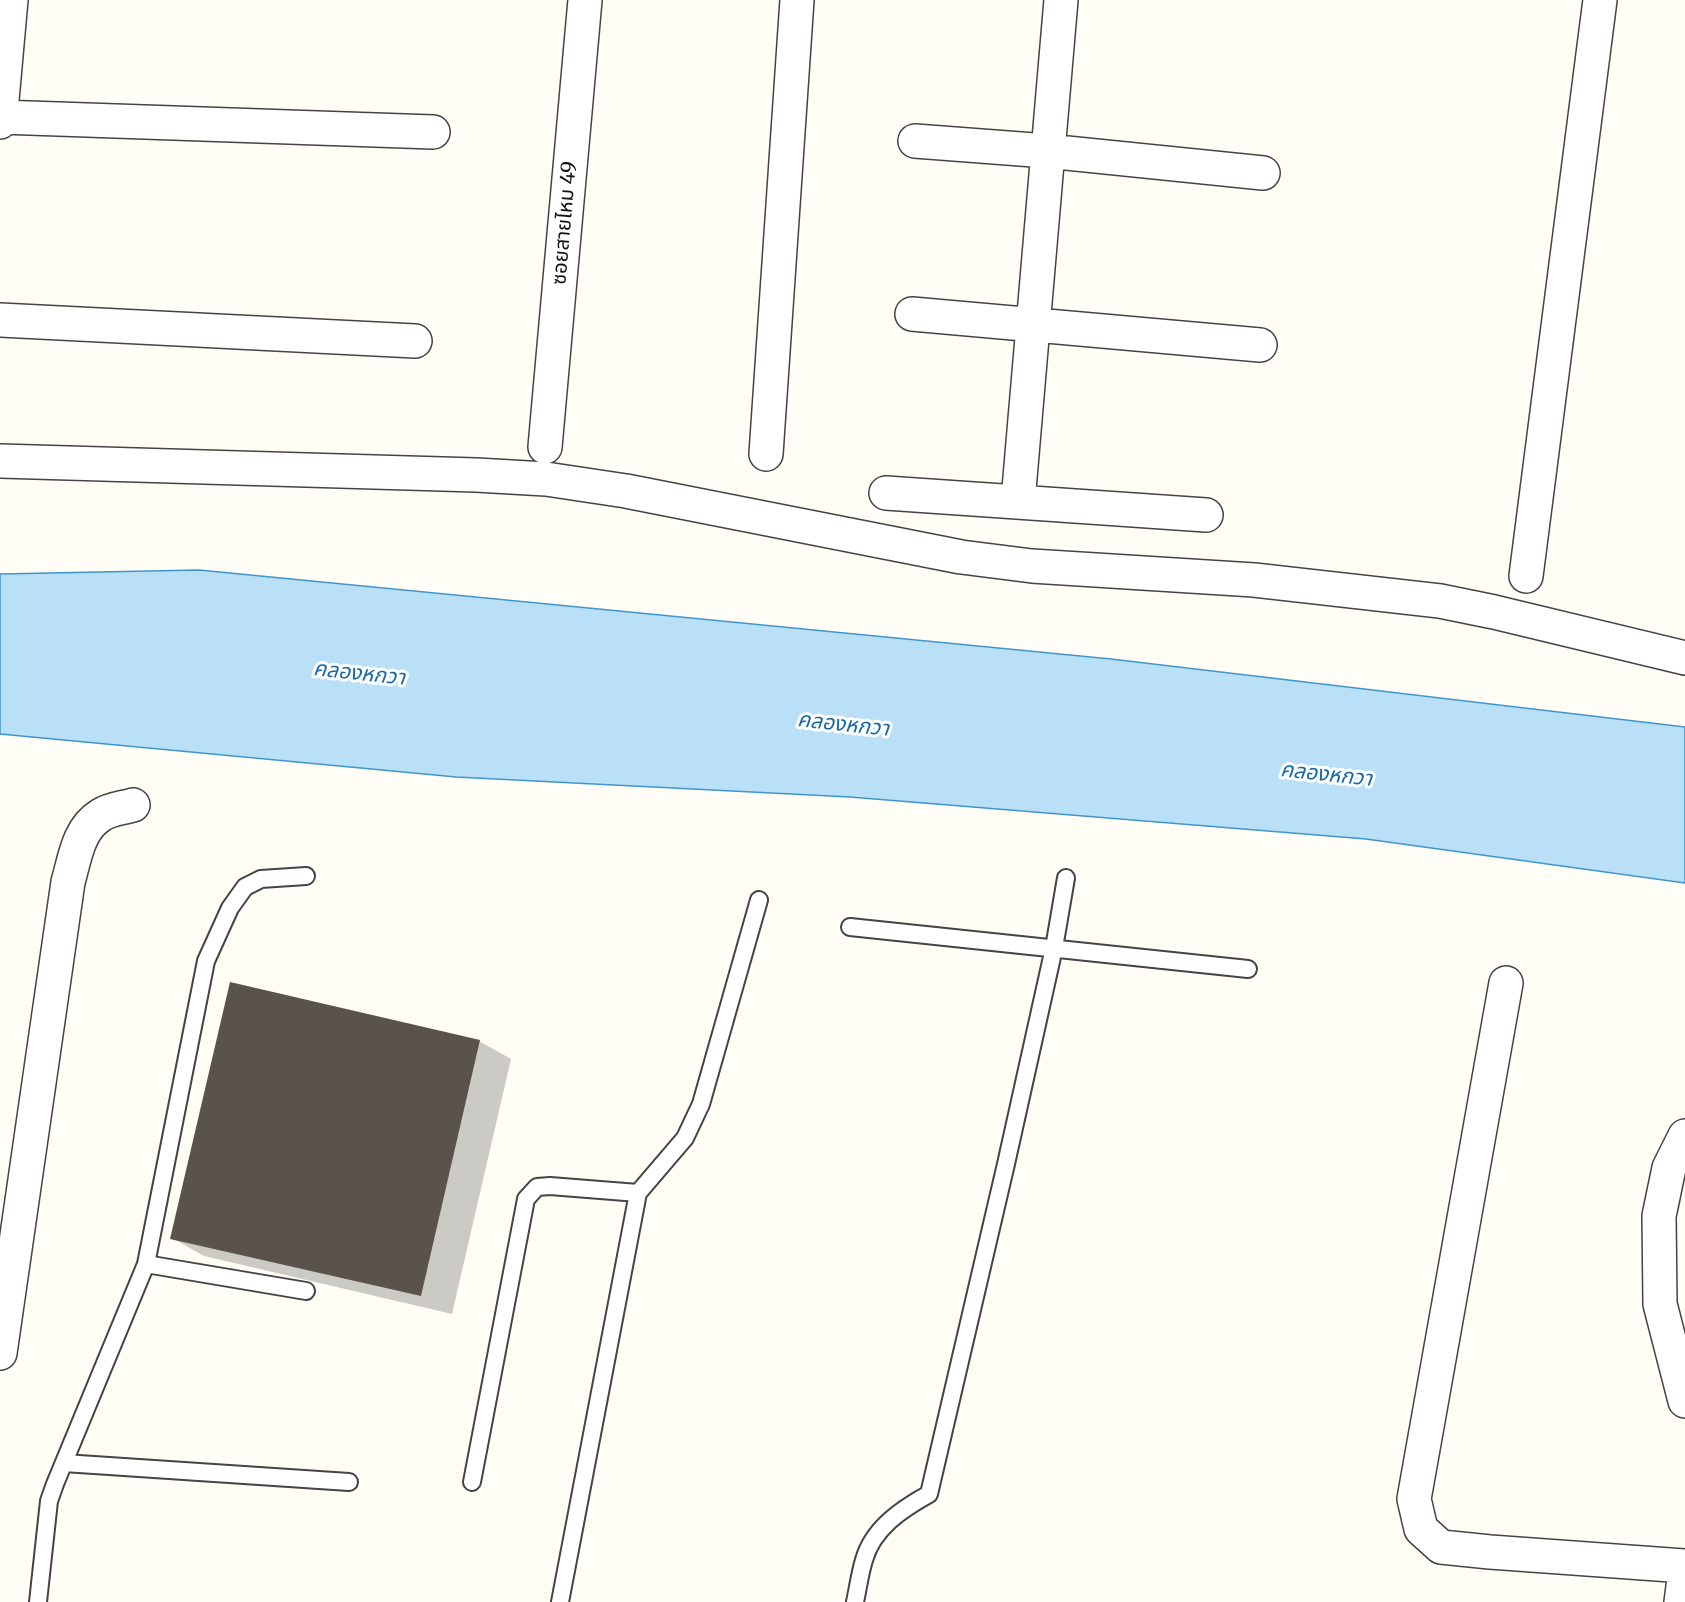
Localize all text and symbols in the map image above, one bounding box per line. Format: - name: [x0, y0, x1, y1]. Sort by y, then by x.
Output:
- street label: ซอยสายไหม 49: [548, 160, 582, 286]
- water label: คลองหกวา: [312, 657, 406, 691]
- water label: คลองหกวา: [796, 708, 890, 742]
- water label: คลองหกวา: [1279, 758, 1373, 792]

